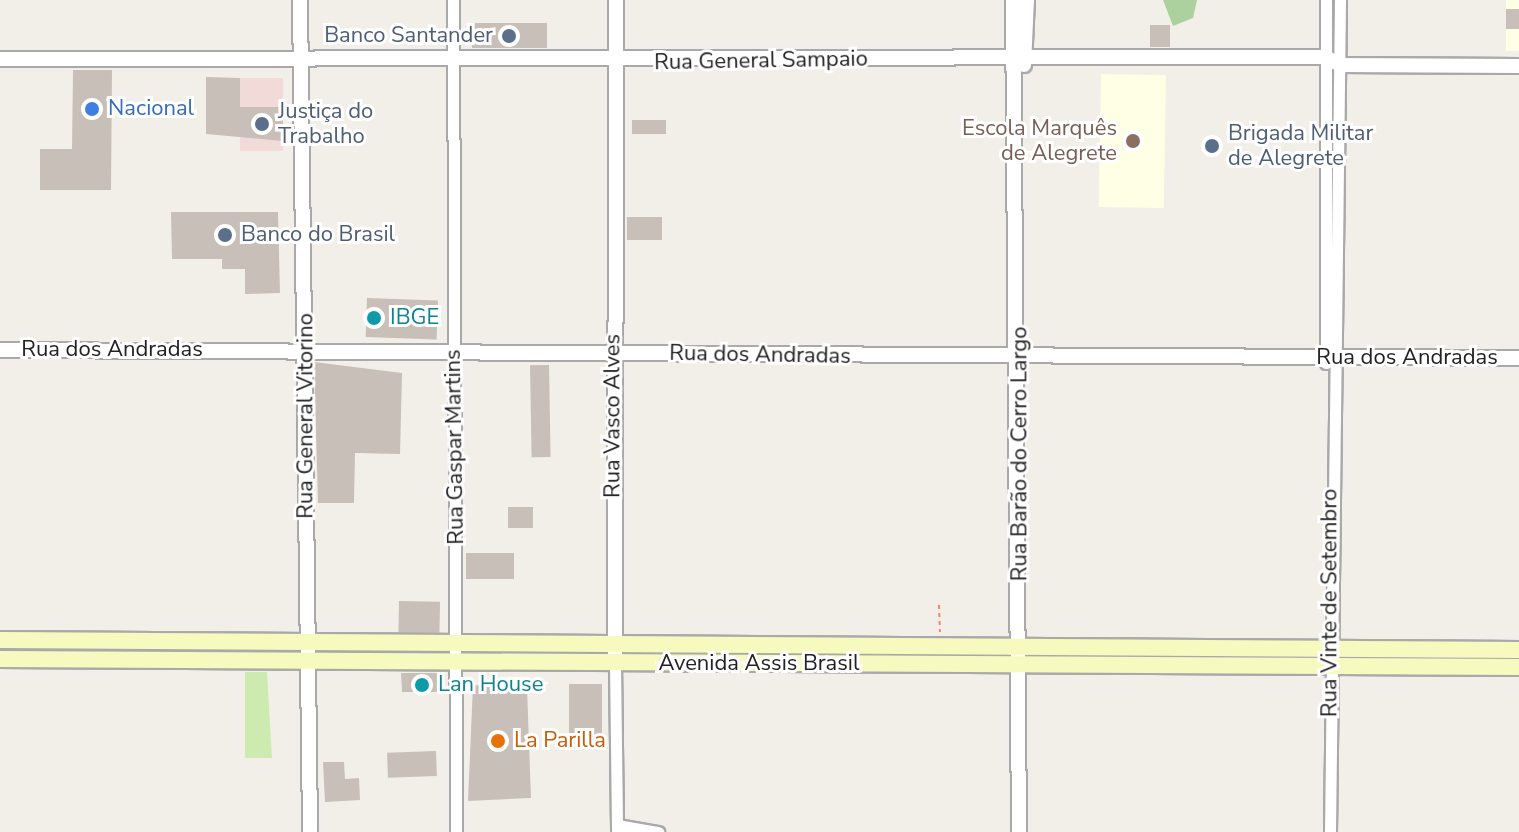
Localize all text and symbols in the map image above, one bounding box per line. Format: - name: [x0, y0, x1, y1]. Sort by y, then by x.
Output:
- place label: Banco Santander: [324, 23, 493, 49]
- marker: Banco Santander: [500, 27, 518, 45]
- street label: Rua General Sampaio: [654, 46, 868, 76]
- place label: Nacional: [108, 96, 194, 122]
- place label: Justiça do Trabalho: [278, 98, 373, 150]
- marker: Nacional: [83, 100, 101, 118]
- marker: Justiça do Trabalho: [253, 115, 271, 133]
- place label: Escola Marquês de Alegrete: [962, 115, 1117, 166]
- place label: Brigada Militar de Alegrete: [1228, 120, 1373, 172]
- marker: Escola Marquês de Alegrete: [1124, 132, 1142, 150]
- marker: Brigada Militar de Alegrete: [1203, 137, 1221, 155]
- place label: Banco do Brasil: [241, 222, 395, 248]
- marker: Banco do Brasil: [216, 226, 234, 244]
- place label: IBGE: [390, 305, 439, 331]
- marker: IBGE: [365, 309, 383, 327]
- street label: Rua General Vitorino: [293, 313, 319, 519]
- street label: Rua Barão do Cerro Largo: [1007, 327, 1033, 581]
- street label: Rua Vasco Alves: [600, 334, 626, 498]
- street label: Rua dos Andradas: [21, 337, 203, 363]
- street label: Rua dos Andradas: [669, 340, 851, 370]
- street label: Rua dos Andradas: [1316, 345, 1498, 371]
- street label: Rua Gaspar Martins: [440, 349, 470, 545]
- street label: Rua Vinte de Setembro: [1317, 489, 1343, 717]
- street label: Avenida Assis Brasil: [659, 651, 859, 677]
- place label: Lan House: [438, 672, 543, 698]
- marker: Lan House: [413, 676, 431, 694]
- place label: La Parilla: [514, 728, 606, 754]
- marker: La Parilla: [489, 732, 507, 750]

